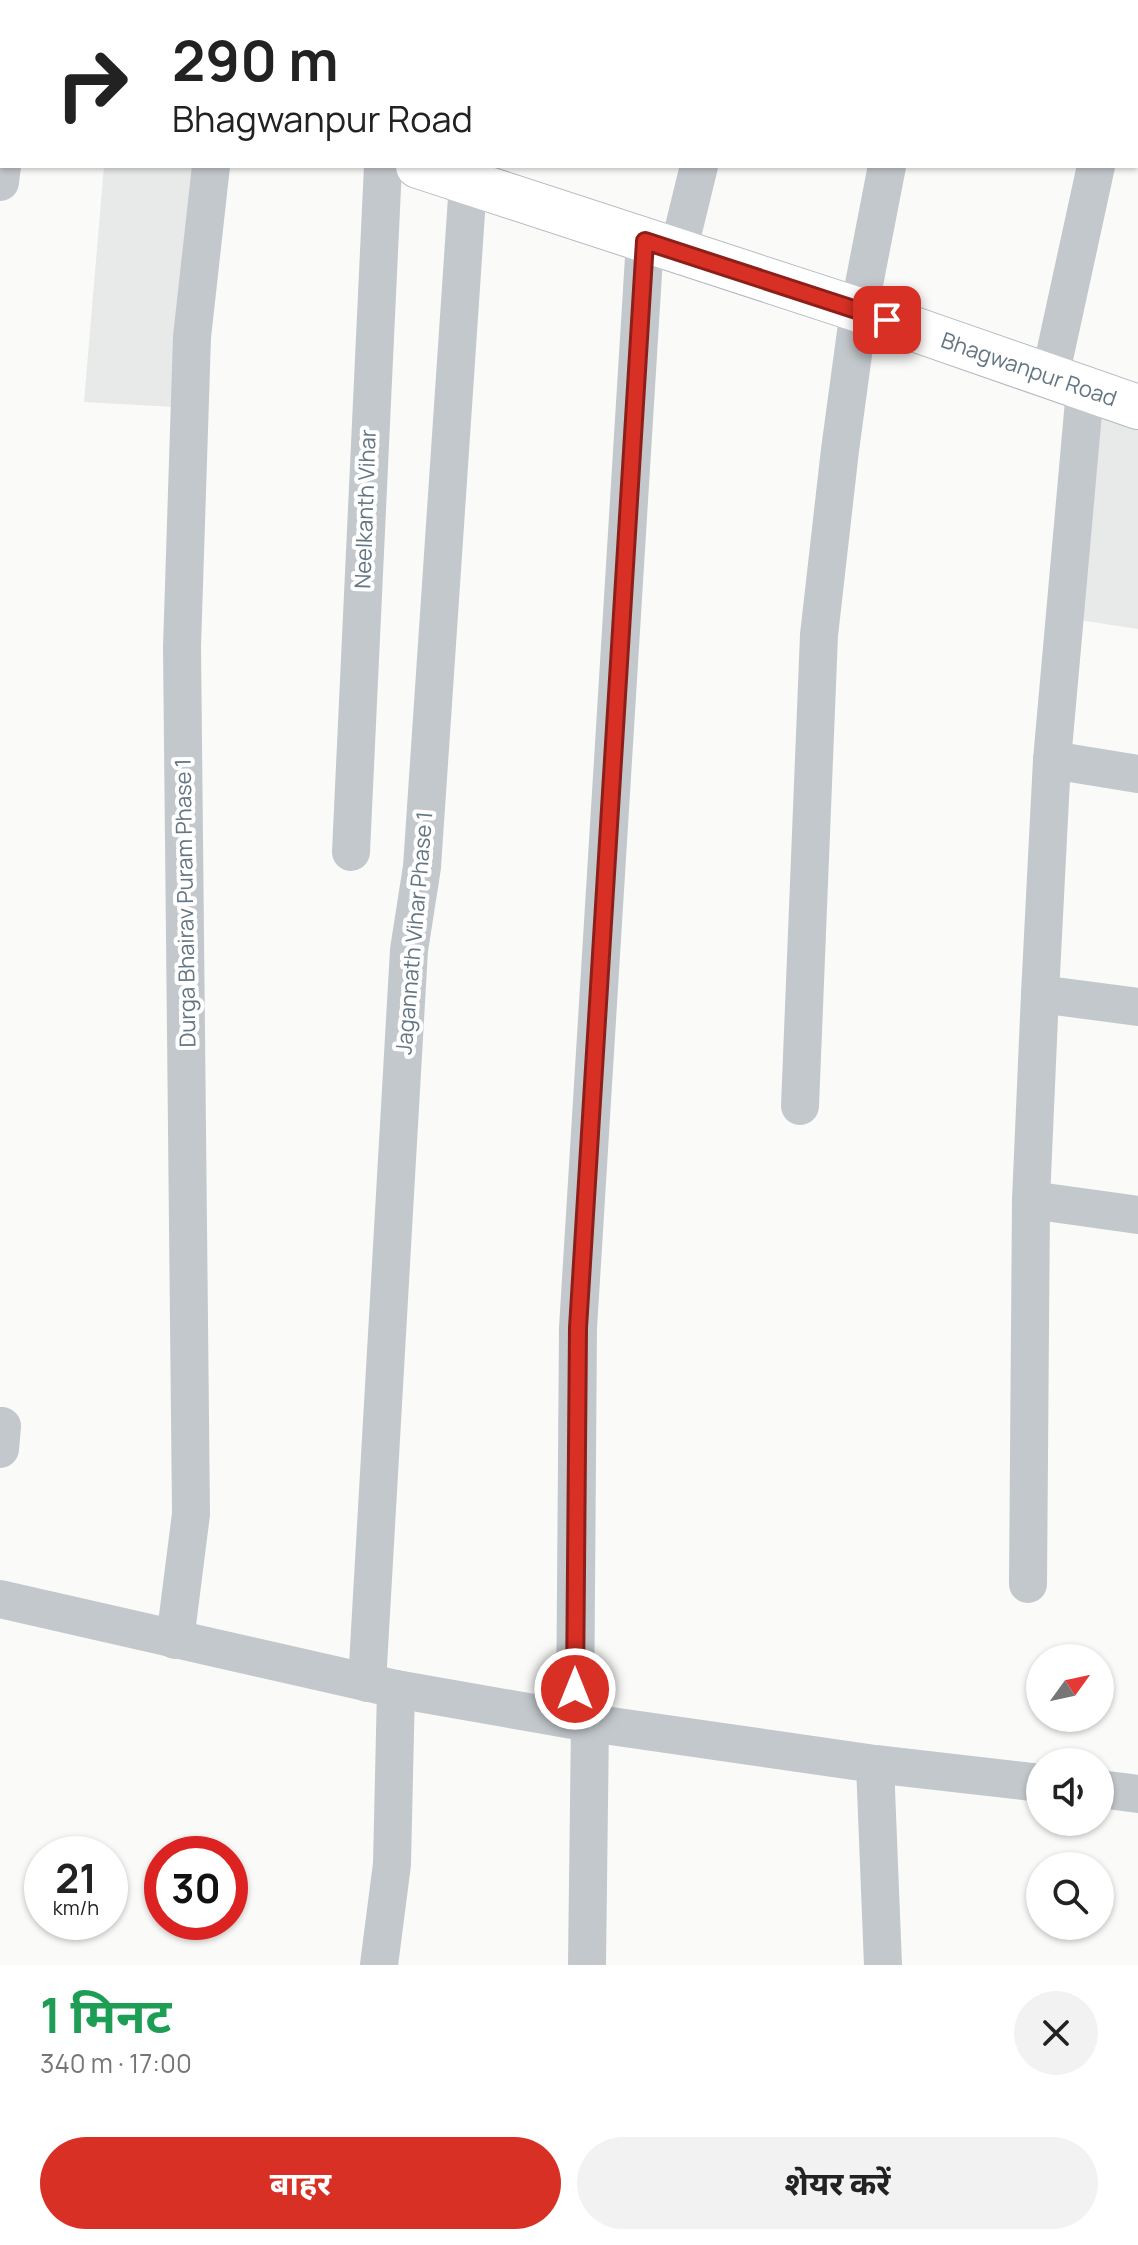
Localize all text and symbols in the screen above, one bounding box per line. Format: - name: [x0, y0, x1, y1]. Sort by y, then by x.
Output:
- text: 290 m: [172, 21, 339, 98]
- icon: right: [40, 32, 144, 136]
- text: Bhagwanpur Road: [172, 94, 473, 143]
- pin: [853, 286, 921, 354]
- icon: arrive: [865, 298, 909, 342]
- street label: Bhagwanpur Road: [937, 325, 1121, 414]
- street label: Neelkanth Vihar: [347, 429, 383, 589]
- street label: Durga Bhairav Puram Phase 1: [167, 758, 203, 1048]
- street label: Jagannath Vihar Phase 1: [388, 810, 440, 1056]
- north arrow: [1026, 1644, 1114, 1732]
- map controls: [1026, 1644, 1114, 1940]
- position arrow: [533, 1647, 617, 1731]
- button: sound: [1026, 1748, 1114, 1836]
- speed limit sign: 30: [144, 1836, 248, 1940]
- text: 21: [55, 1850, 97, 1905]
- button: search: [1026, 1852, 1114, 1940]
- text: km/h: [53, 1894, 99, 1921]
- text: 1 मिनट: [40, 1982, 171, 2047]
- button: close: [1014, 1991, 1098, 2075]
- text: 340 m · 17:00: [40, 2045, 192, 2081]
- button: बाहर: [40, 2137, 561, 2229]
- button: शेयर करें: [577, 2137, 1098, 2229]

